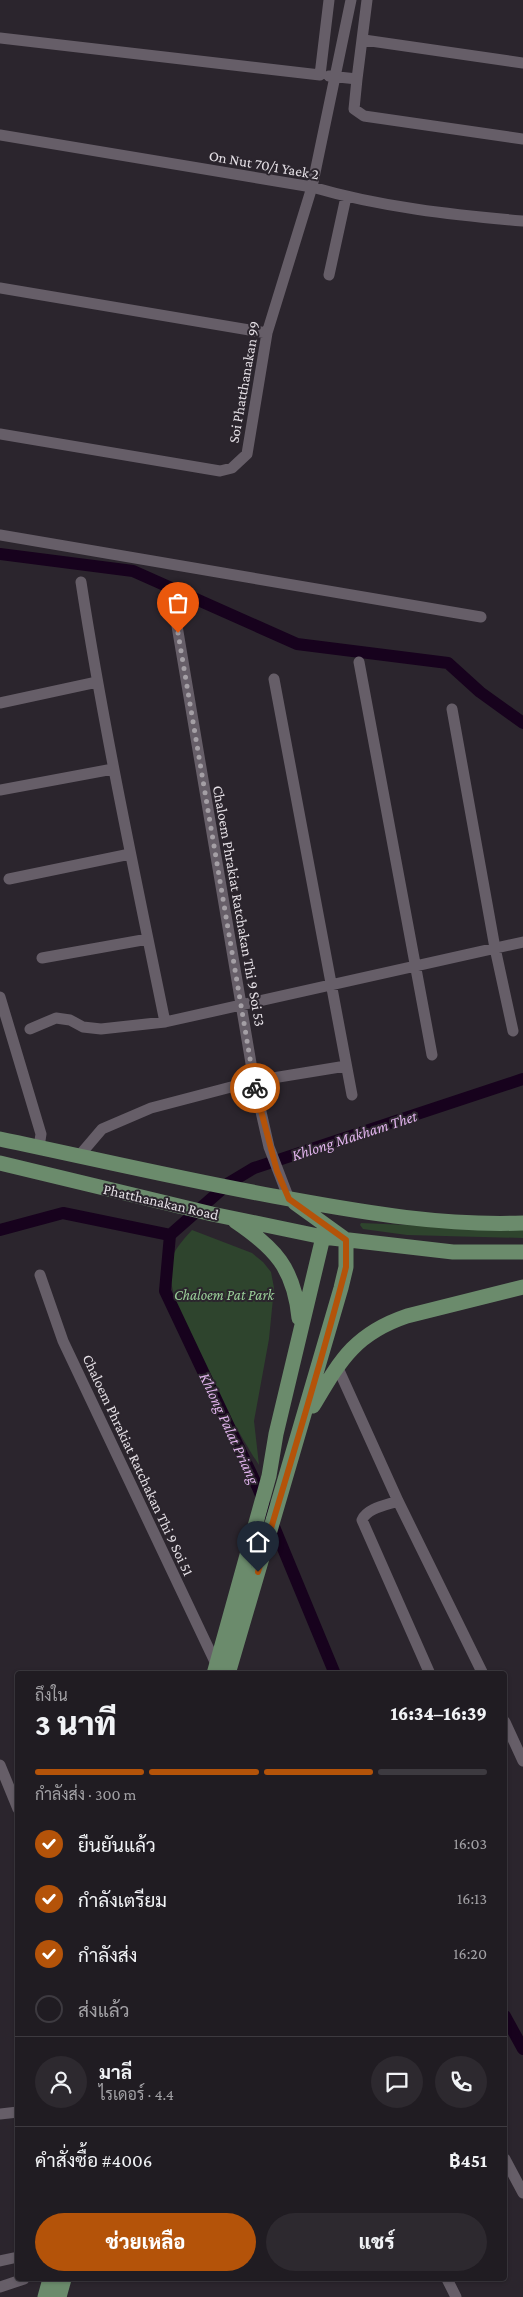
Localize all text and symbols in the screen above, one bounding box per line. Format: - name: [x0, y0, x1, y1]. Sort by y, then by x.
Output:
- street label: On Nut 70/1 Yaek 2: [208, 147, 320, 183]
- street label: Soi Phatthanakan 99: [225, 320, 263, 444]
- pin: [157, 582, 199, 633]
- icon: bag: [164, 589, 192, 617]
- street label: Chaloem Phrakiat Ratchakan Thi 9 Soi 53: [210, 784, 268, 1028]
- courier: [230, 1063, 280, 1113]
- icon: bike: [241, 1074, 269, 1102]
- water label: Khlong Makham Thet: [289, 1107, 420, 1165]
- street label: Phatthanakan Road: [102, 1181, 220, 1223]
- park label: Chaloem Pat Park: [174, 1287, 276, 1303]
- street label: Chaloem Phrakiat Ratchakan Thi 9 Soi 51: [79, 1352, 197, 1578]
- water label: Khlong Palat Priang: [195, 1370, 263, 1488]
- pin: [237, 1521, 279, 1572]
- icon: home: [244, 1528, 272, 1556]
- text: ถึงใน: [35, 1687, 68, 1704]
- text: 16:34–16:39: [390, 1703, 487, 1724]
- text: 3 นาที: [35, 1706, 116, 1742]
- text: กำลังส่ง · 300 m: [35, 1786, 136, 1803]
- icon: check: [35, 1830, 63, 1858]
- text: ยืนยันแล้ว: [78, 1835, 156, 1856]
- text: 16:03: [453, 1835, 487, 1852]
- icon: check: [35, 1885, 63, 1913]
- text: กำลังเตรียม: [78, 1890, 167, 1911]
- text: 16:13: [457, 1890, 487, 1907]
- icon: check: [35, 1940, 63, 1968]
- text: กำลังส่ง: [78, 1945, 137, 1966]
- text: 16:20: [453, 1945, 487, 1962]
- text: ส่งแล้ว: [78, 2000, 129, 2021]
- button: person: [35, 2056, 87, 2108]
- button: chat: [371, 2056, 423, 2108]
- button: phone: [435, 2056, 487, 2108]
- text: มาลี: [99, 2062, 132, 2083]
- text: ไรเดอร์ · 4.4: [99, 2086, 174, 2103]
- text: คำสั่งซื้อ #4006: [35, 2150, 152, 2171]
- text: ฿451: [449, 2150, 487, 2171]
- button: ช่วยเหลือ: [35, 2213, 256, 2271]
- button: แชร์: [266, 2213, 487, 2271]

